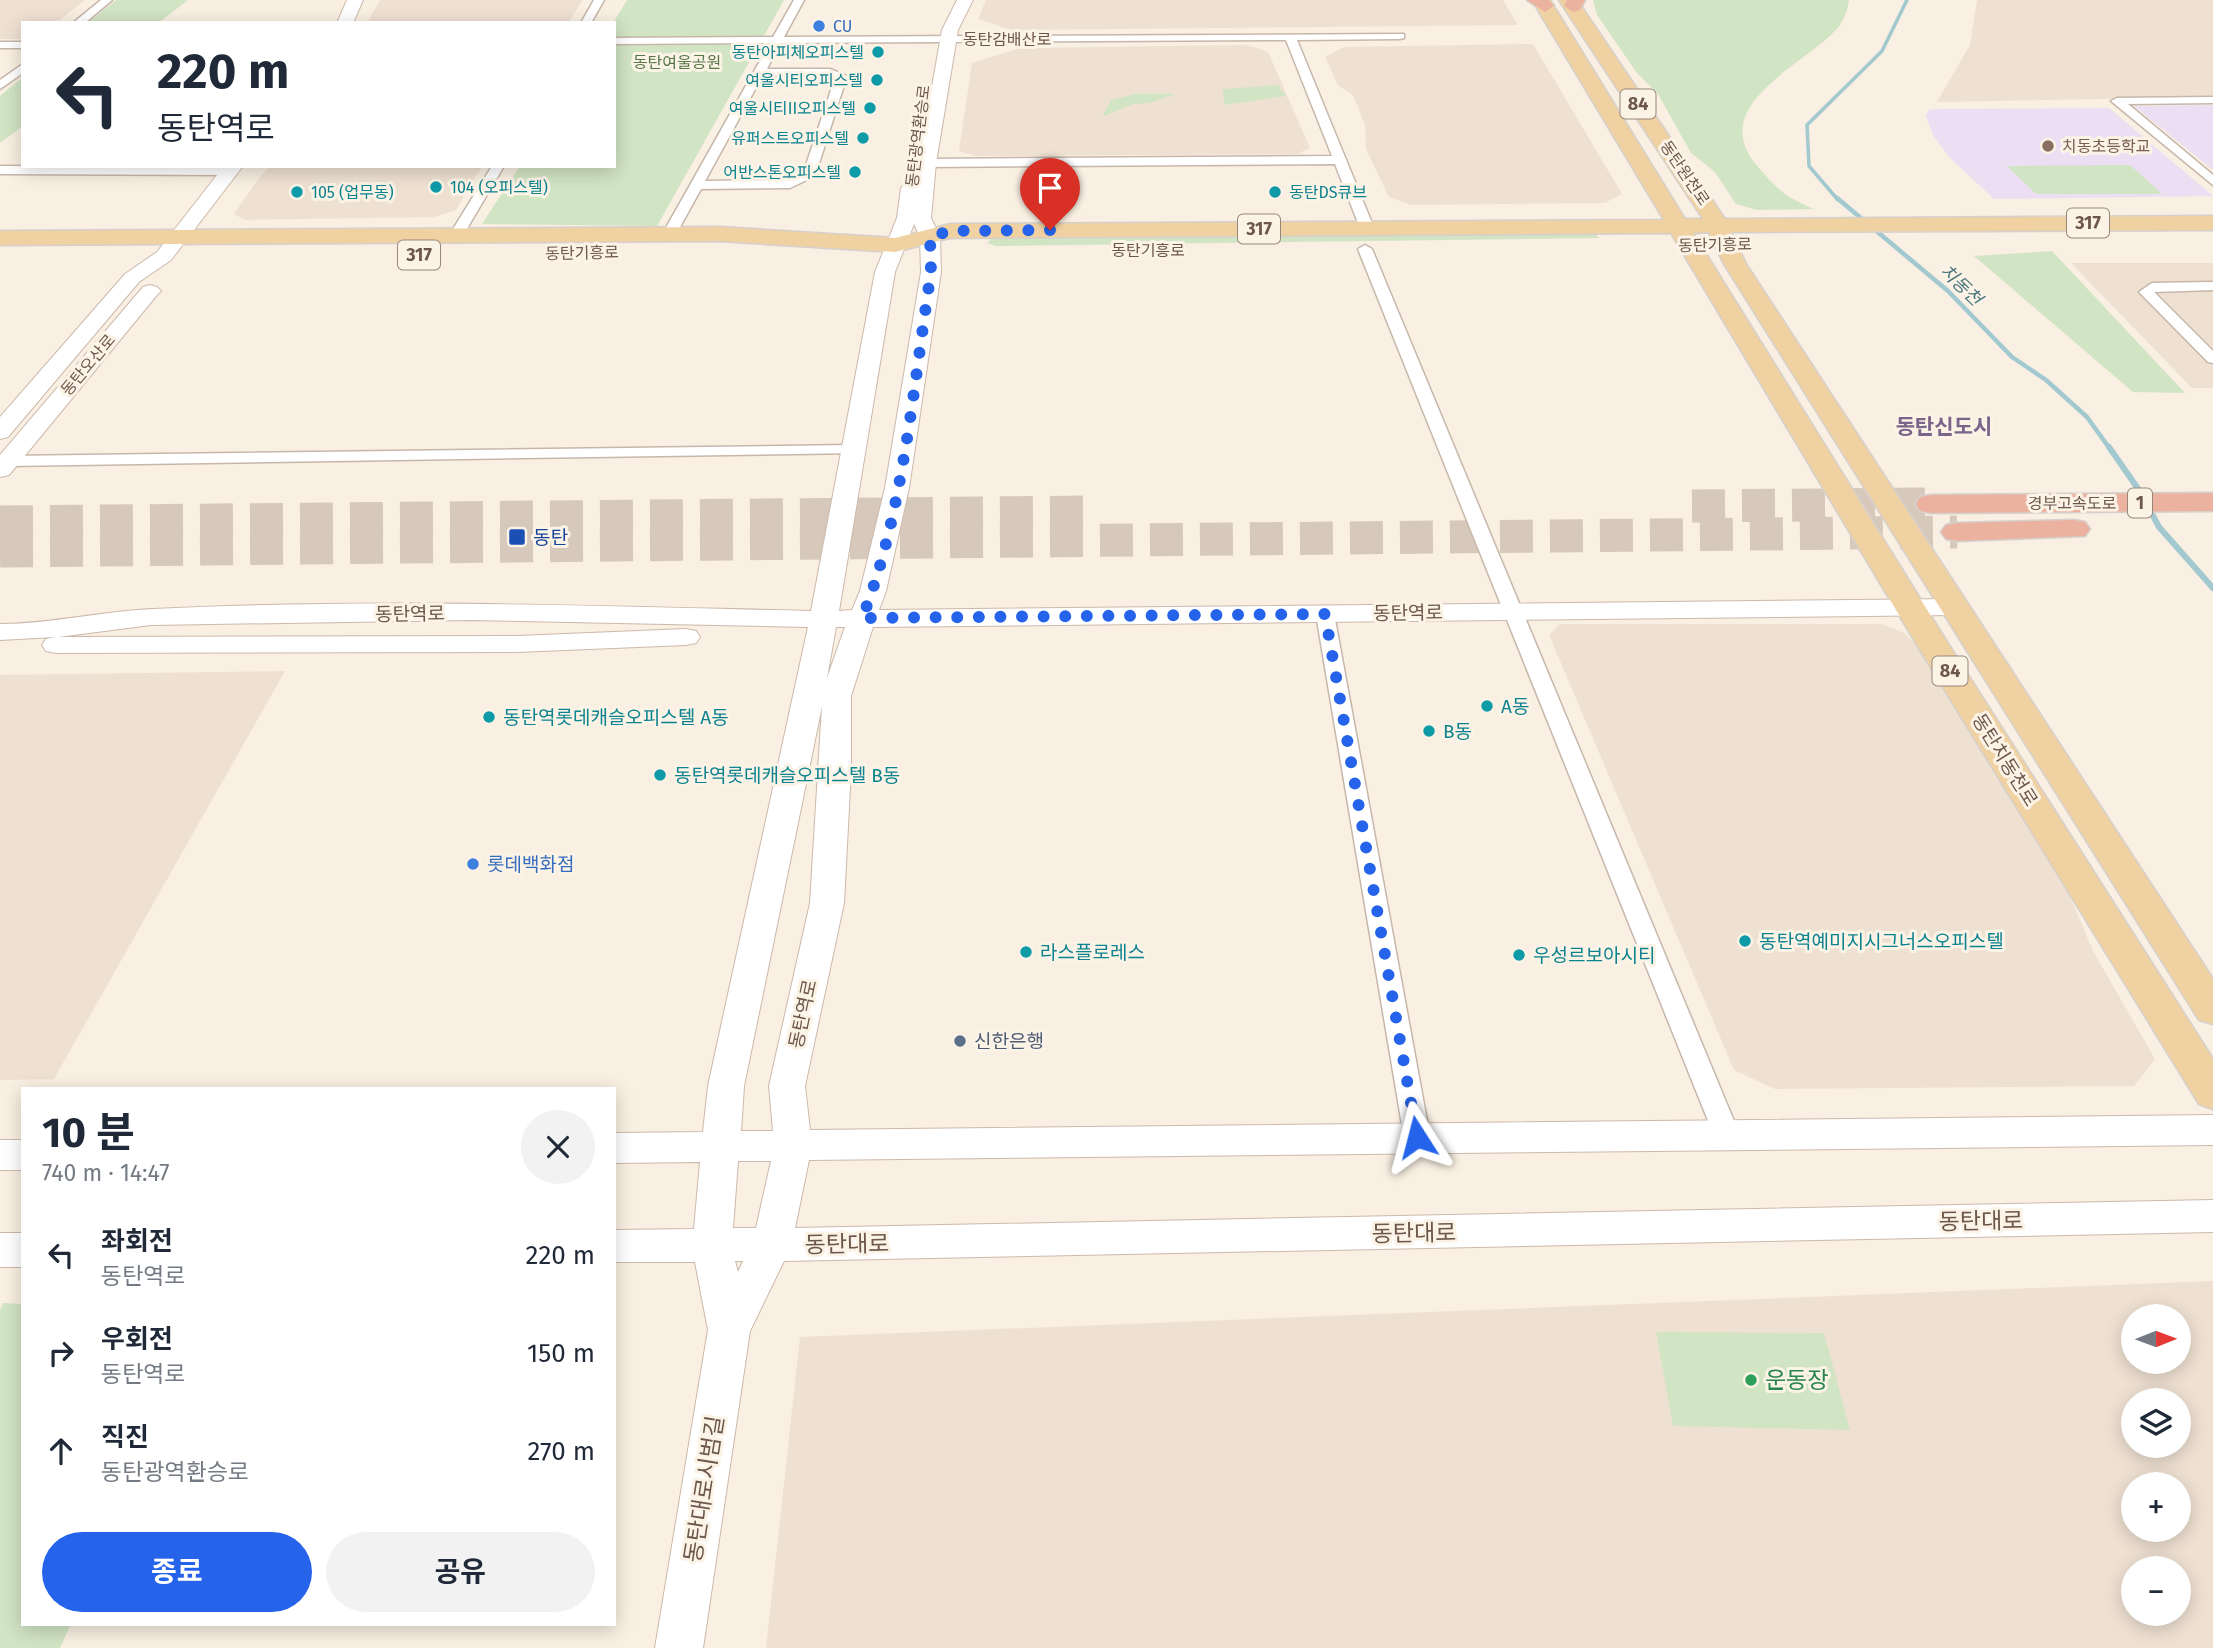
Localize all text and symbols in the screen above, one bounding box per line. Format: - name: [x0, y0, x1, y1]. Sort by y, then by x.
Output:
- place label: CU: [833, 17, 852, 36]
- marker: CU: [811, 18, 827, 34]
- street label: 동탄감배산로: [963, 30, 1051, 49]
- text: 220 m: [157, 42, 289, 101]
- place label: 동탄아피체오피스텔: [732, 43, 864, 62]
- marker: 동탄아피체오피스텔: [870, 44, 886, 60]
- icon: left: [42, 49, 133, 140]
- park label: 동탄여울공원: [633, 53, 721, 72]
- place label: 여울시티오피스텔: [745, 71, 863, 90]
- marker: 여울시티오피스텔: [869, 72, 885, 88]
- street label: 동탄광역환승로: [902, 83, 934, 188]
- road number: 84: [1620, 90, 1656, 119]
- place label: 여울시티II오피스텔: [729, 99, 856, 118]
- marker: 여울시티II오피스텔: [862, 100, 878, 116]
- text: 동탄역로: [157, 109, 275, 147]
- place label: 유퍼스트오피스텔: [731, 129, 849, 148]
- marker: 유퍼스트오피스텔: [855, 130, 871, 146]
- street label: 동탄원천로: [1657, 137, 1714, 209]
- place label: 치동초등학교: [2062, 137, 2150, 156]
- marker: 치동초등학교: [2040, 138, 2056, 154]
- pin: [1020, 158, 1080, 230]
- place label: 어반스톤오피스텔: [723, 163, 841, 182]
- marker: 어반스톤오피스텔: [847, 164, 863, 180]
- icon: arrive: [1031, 169, 1069, 207]
- place label: 104 (오피스텔): [450, 178, 548, 197]
- marker: 104 (오피스텔): [428, 179, 444, 195]
- place label: 105 (업무동): [311, 183, 394, 202]
- place label: 동탄DS큐브: [1289, 183, 1367, 202]
- marker: 105 (업무동): [289, 184, 305, 200]
- marker: 동탄DS큐브: [1267, 184, 1283, 200]
- road number: 317: [2067, 208, 2109, 238]
- road number: 317: [1238, 214, 1280, 244]
- street label: 동탄기흥로: [1678, 235, 1752, 255]
- road number: 317: [398, 241, 440, 270]
- street label: 동탄기흥로: [1111, 241, 1185, 260]
- street label: 동탄기흥로: [545, 243, 619, 263]
- water label: 치동천: [1935, 260, 1988, 312]
- street label: 동탄오산로: [57, 330, 119, 399]
- district label: 동탄신도시: [1896, 414, 1992, 440]
- road number: 1: [2128, 489, 2152, 518]
- street label: 경부고속도로: [2028, 494, 2116, 513]
- place label: 동탄: [533, 526, 568, 549]
- marker: 동탄: [507, 527, 527, 547]
- street label: 동탄역로: [1373, 601, 1443, 625]
- street label: 동탄역로: [375, 602, 445, 626]
- road number: 84: [1932, 656, 1968, 686]
- place label: A동: [1501, 695, 1529, 718]
- marker: A동: [1479, 698, 1495, 714]
- place label: 동탄역롯데캐슬오피스텔 A동: [503, 706, 729, 729]
- marker: 동탄역롯데캐슬오피스텔 A동: [481, 709, 497, 725]
- street label: 동탄치동천로: [1967, 709, 2043, 811]
- place label: B동: [1443, 720, 1472, 743]
- marker: B동: [1421, 723, 1437, 739]
- place label: 동탄역롯데캐슬오피스텔 B동: [674, 764, 900, 787]
- marker: 동탄역롯데캐슬오피스텔 B동: [652, 767, 668, 783]
- place label: 롯데백화점: [487, 853, 574, 876]
- marker: 롯데백화점: [465, 856, 481, 872]
- place label: 동탄역예미지시그너스오피스텔: [1759, 930, 2004, 953]
- marker: 동탄역예미지시그너스오피스텔: [1737, 933, 1753, 949]
- place label: 라스플로레스: [1040, 941, 1145, 964]
- marker: 라스플로레스: [1018, 944, 1034, 960]
- place label: 우성르보아시티: [1533, 944, 1655, 967]
- marker: 우성르보아시티: [1511, 947, 1527, 963]
- street label: 동탄역로: [784, 977, 822, 1051]
- place label: 신한은행: [974, 1030, 1044, 1053]
- marker: 신한은행: [952, 1033, 968, 1049]
- position arrow: [1380, 1100, 1454, 1174]
- text: 10 분: [42, 1108, 135, 1158]
- button: close: [521, 1110, 595, 1184]
- text: 740 m · 14:47: [42, 1159, 169, 1187]
- street label: 동탄대로: [1938, 1206, 2024, 1236]
- street label: 동탄대로: [1371, 1218, 1457, 1248]
- text: 좌회전: [101, 1226, 173, 1257]
- street label: 동탄대로: [804, 1229, 890, 1259]
- icon: left: [42, 1236, 80, 1274]
- text: 220 m: [526, 1240, 595, 1271]
- text: 동탄역로: [101, 1262, 186, 1290]
- north arrow: [2121, 1304, 2191, 1374]
- map controls: [2121, 1304, 2191, 1626]
- text: 우회전: [101, 1324, 173, 1355]
- icon: right: [42, 1334, 80, 1372]
- text: 150 m: [527, 1338, 595, 1369]
- text: 동탄역로: [101, 1360, 186, 1388]
- place label: 운동장: [1765, 1366, 1828, 1394]
- marker: 운동장: [1743, 1372, 1759, 1388]
- button: layers: [2121, 1388, 2191, 1458]
- street label: 동탄대로시범길: [679, 1414, 729, 1564]
- text: 직진: [101, 1422, 149, 1453]
- icon: ahead: [42, 1432, 80, 1470]
- text: 270 m: [527, 1436, 595, 1467]
- text: 동탄광역환승로: [101, 1458, 249, 1486]
- button: +: [2121, 1472, 2191, 1542]
- button: 종료: [42, 1532, 312, 1612]
- button: 공유: [326, 1532, 595, 1612]
- button: −: [2121, 1556, 2191, 1626]

